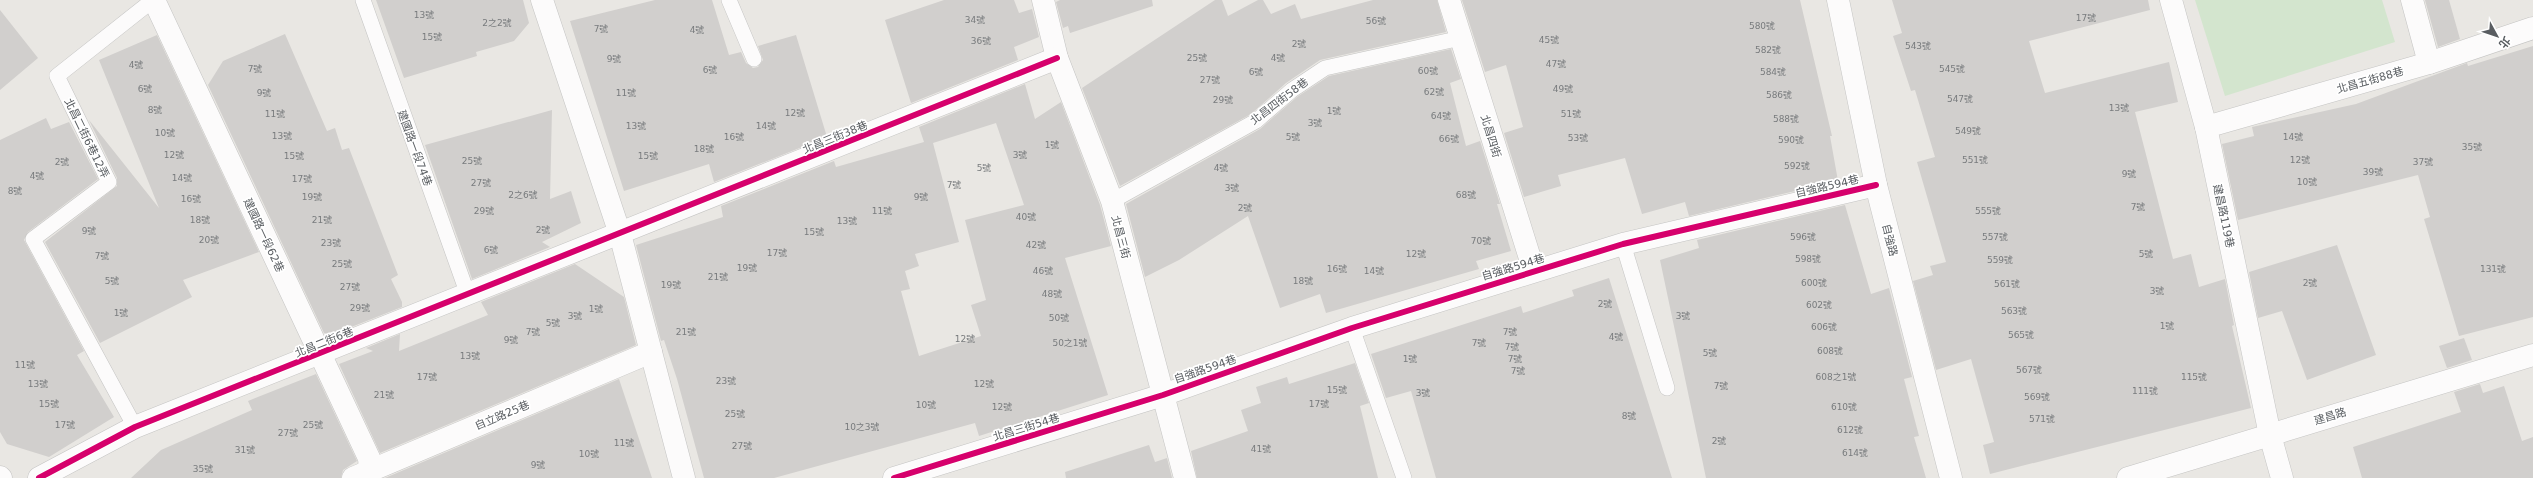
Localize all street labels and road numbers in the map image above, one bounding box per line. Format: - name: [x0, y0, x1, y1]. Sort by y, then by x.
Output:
- street label: 北昌五街88巷: [2335, 65, 2405, 96]
- street label: 北昌四街58巷: [1248, 75, 1311, 127]
- street label: 北昌二街6巷12弄: [62, 96, 111, 180]
- street label: 建國路一段74巷: [395, 108, 434, 188]
- street label: 北昌四街: [1478, 113, 1503, 159]
- street label: 北昌三街38巷: [801, 119, 870, 156]
- street label: 自強路594巷: [1794, 173, 1860, 200]
- street label: 建昌路119巷: [2210, 183, 2237, 249]
- street label: 建國路一段62巷: [241, 196, 286, 274]
- street label: 北昌三街: [1109, 214, 1132, 260]
- street label: 自強路: [1879, 223, 1900, 258]
- street label: 自強路594巷: [1480, 252, 1546, 283]
- street label: 北昌二街6巷: [293, 325, 355, 360]
- street label: 自強路594巷: [1172, 353, 1238, 386]
- street label: 自立路25巷: [473, 398, 531, 433]
- street label: 建昌路: [2312, 405, 2348, 428]
- street label: 北昌三街54巷: [991, 411, 1061, 444]

